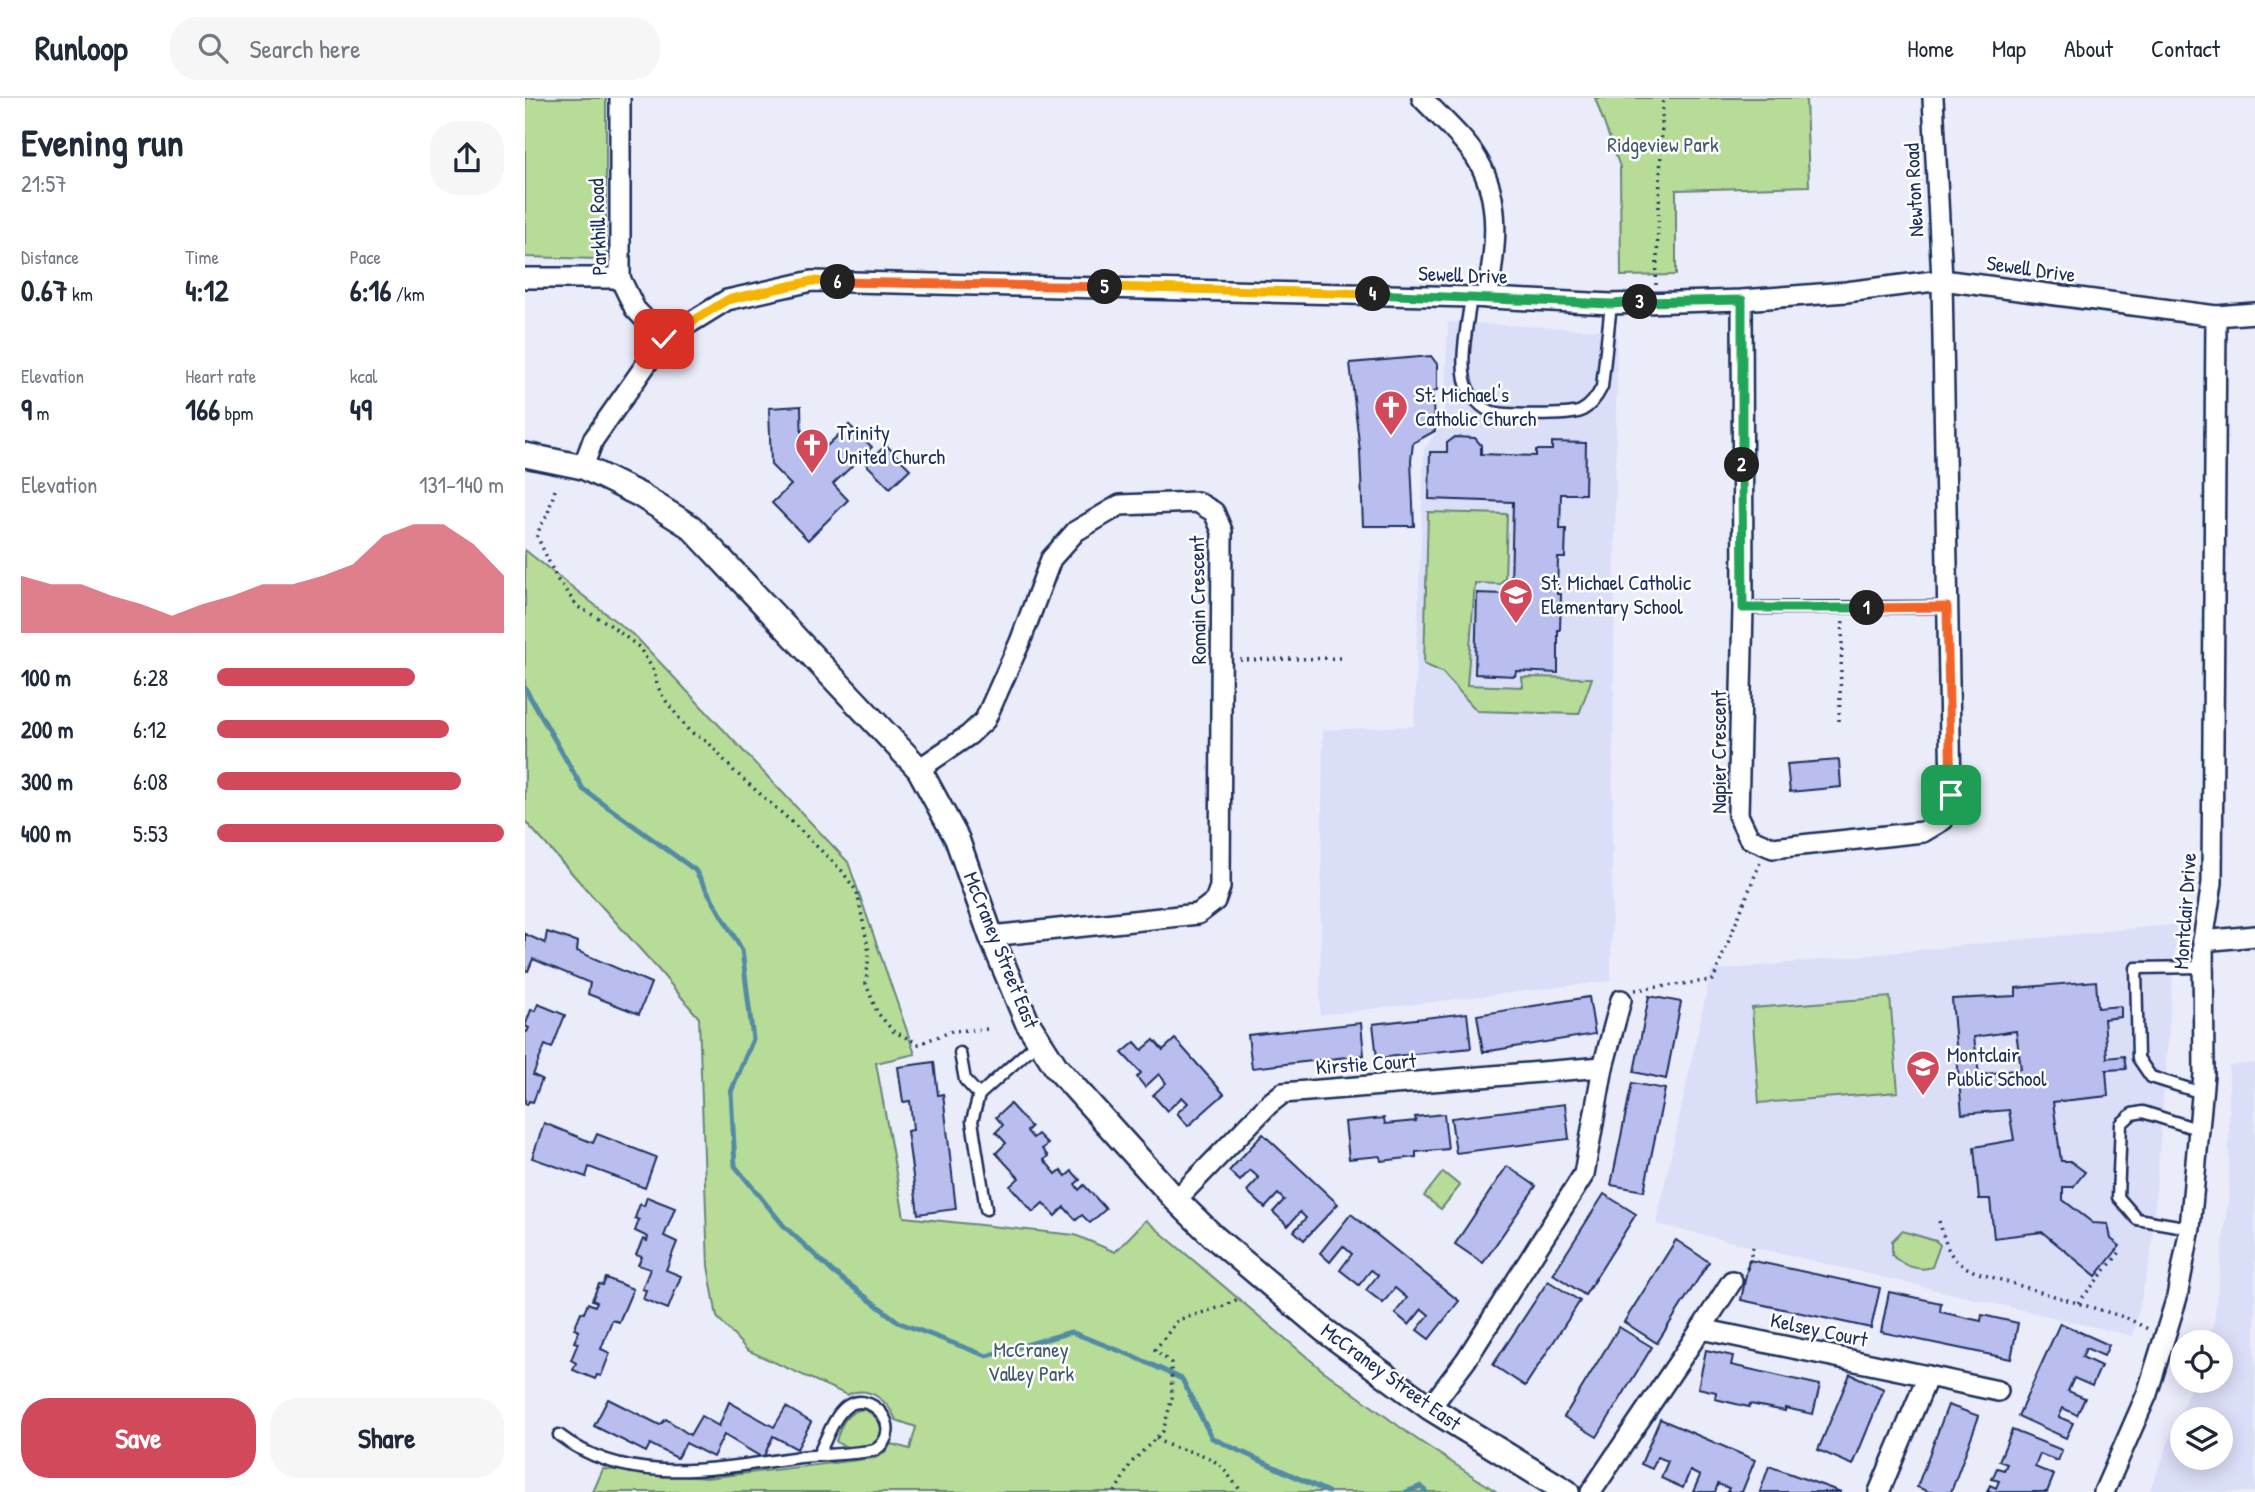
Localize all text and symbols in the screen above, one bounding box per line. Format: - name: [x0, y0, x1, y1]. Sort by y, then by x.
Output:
- search box: [170, 17, 660, 80]
- text: Runloop: [35, 26, 128, 70]
- icon: search: [194, 29, 232, 67]
- text: Search here: [250, 31, 361, 66]
- text: Home: [1907, 32, 1954, 64]
- text: Map: [1992, 32, 2026, 64]
- text: About: [2064, 32, 2113, 64]
- text: Contact: [2151, 32, 2220, 64]
- text: Evening run: [21, 116, 184, 168]
- button: share: [430, 121, 504, 195]
- park label: Ridgeview Park: [1607, 130, 1719, 159]
- street label: Newton Road: [1897, 142, 1930, 238]
- text: 21:57: [21, 168, 67, 199]
- street label: Parkhill Road: [581, 178, 614, 276]
- text: Distance: [21, 244, 79, 270]
- text: Time: [185, 244, 219, 270]
- text: Pace: [350, 244, 381, 270]
- street label: Sewell Drive: [1985, 248, 2077, 289]
- street label: Sewell Drive: [1418, 258, 1508, 291]
- pin: 6: [821, 264, 855, 300]
- text: 6: [834, 268, 841, 294]
- text: 0.67: [21, 270, 68, 310]
- text: 4:12: [185, 270, 228, 310]
- text: 6:16: [350, 270, 391, 310]
- pin: 5: [1087, 270, 1123, 304]
- text: 5: [1100, 273, 1109, 299]
- pin: 4: [1355, 276, 1391, 312]
- text: 4: [1369, 280, 1376, 306]
- text: km: [68, 281, 93, 307]
- text: /km: [391, 281, 425, 307]
- pin: 3: [1623, 284, 1657, 320]
- text: 3: [1635, 288, 1644, 314]
- pin: [634, 309, 694, 369]
- icon: check: [645, 320, 683, 358]
- text: Elevation: [21, 363, 84, 389]
- text: Heart rate: [185, 363, 256, 389]
- text: kcal: [350, 363, 377, 389]
- place label: St. Michael's Catholic Church: [1415, 380, 1536, 433]
- church icon: St. Michael's Catholic Church: [1372, 388, 1410, 437]
- text: 9: [21, 389, 32, 429]
- text: 166: [185, 389, 220, 429]
- text: 49: [350, 389, 372, 429]
- text: m: [32, 400, 49, 426]
- text: bpm: [220, 400, 253, 426]
- place label: Trinity United Church: [837, 418, 945, 471]
- church icon: Trinity United Church: [793, 426, 831, 475]
- pin: 2: [1725, 448, 1759, 482]
- text: 2: [1737, 451, 1746, 477]
- text: Elevation: [21, 469, 97, 500]
- text: 131–140 m: [419, 469, 504, 500]
- street label: Romain Crescent: [1182, 535, 1213, 665]
- place label: St. Michael Catholic Elementary School: [1541, 568, 1692, 621]
- school or university icon: St. Michael Catholic Elementary School: [1497, 576, 1535, 625]
- pin: 1: [1849, 590, 1885, 626]
- text: 1: [1863, 594, 1870, 620]
- text: 100 m: [21, 662, 71, 693]
- text: 6:28: [133, 662, 168, 693]
- street label: Napier Crescent: [1704, 689, 1733, 814]
- text: 200 m: [21, 714, 73, 745]
- text: 6:12: [133, 714, 167, 745]
- pin: [1921, 765, 1981, 825]
- text: 300 m: [21, 766, 73, 797]
- text: 6:08: [133, 766, 168, 797]
- icon: arrive: [1932, 776, 1970, 814]
- text: 400 m: [21, 818, 71, 849]
- text: 5:53: [133, 818, 168, 849]
- street label: Montclair Drive: [2166, 852, 2203, 970]
- street label: McCraney Street East: [957, 867, 1046, 1033]
- place label: Montclair Public School: [1947, 1040, 2047, 1093]
- street label: Kirstie Court: [1315, 1045, 1418, 1081]
- school or university icon: Montclair Public School: [1904, 1048, 1942, 1097]
- street label: Kelsey Court: [1768, 1305, 1871, 1354]
- street label: McCraney Street East: [1315, 1316, 1468, 1438]
- map controls: [2170, 1330, 2233, 1470]
- button: locate: [2170, 1330, 2233, 1393]
- park label: McCraney Valley Park: [988, 1335, 1074, 1388]
- button: Save: [21, 1398, 256, 1478]
- button: Share: [270, 1398, 504, 1478]
- button: layers: [2170, 1407, 2233, 1470]

